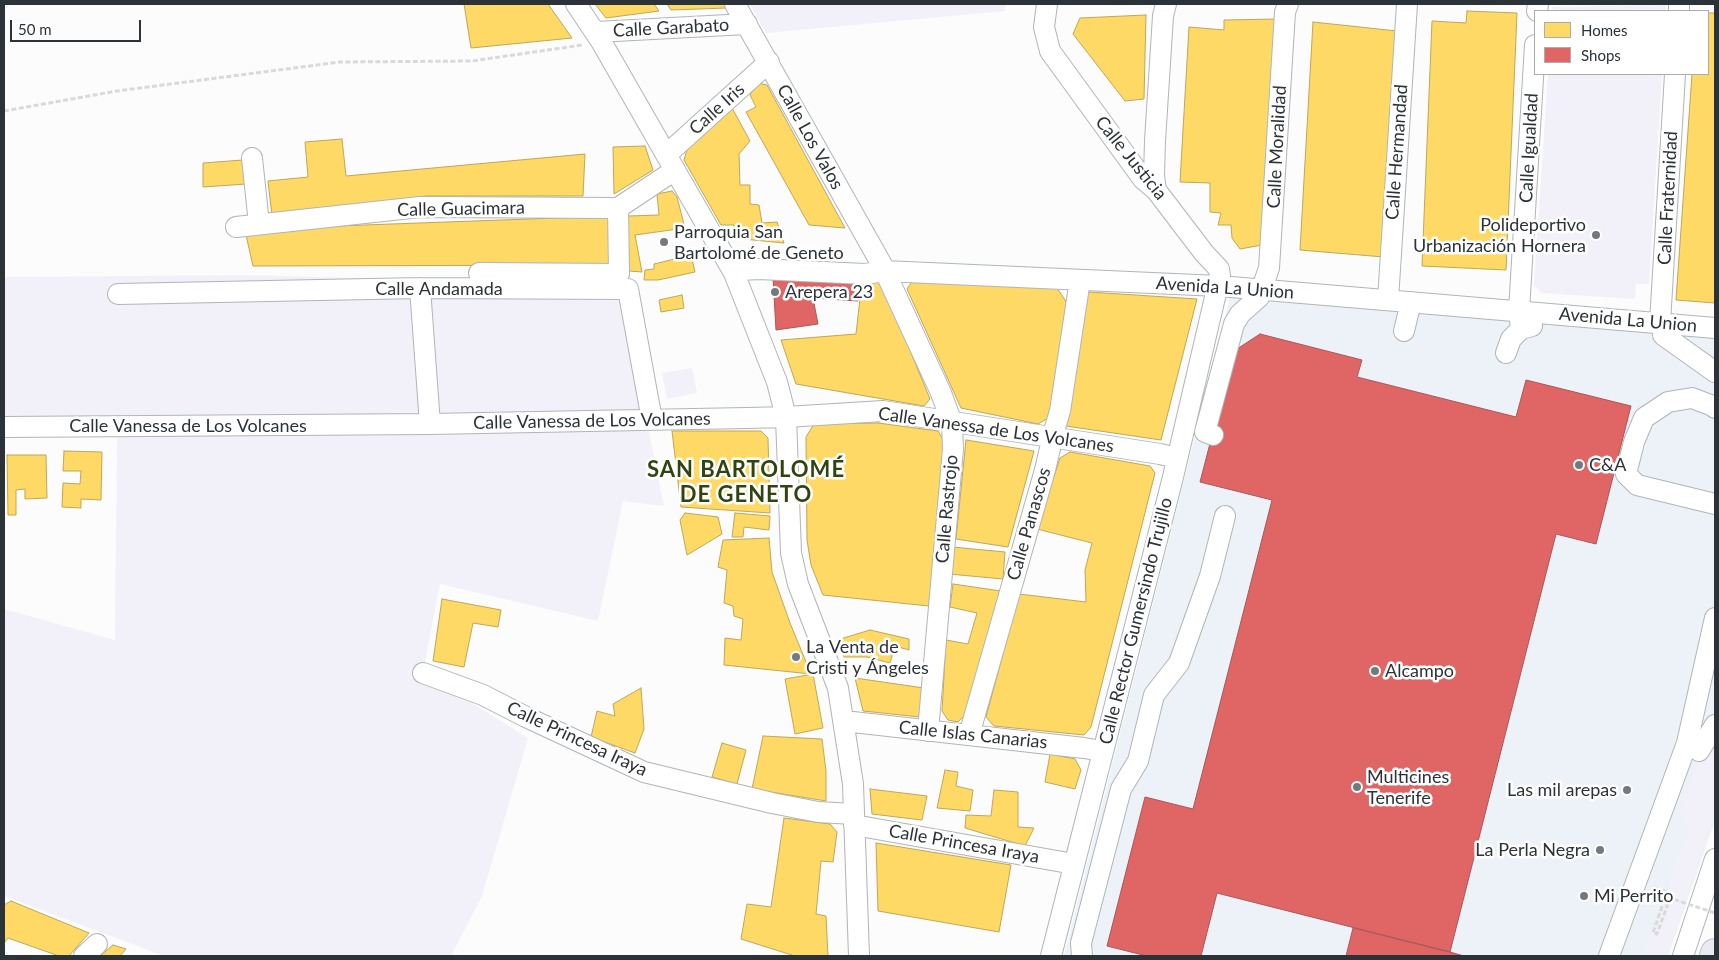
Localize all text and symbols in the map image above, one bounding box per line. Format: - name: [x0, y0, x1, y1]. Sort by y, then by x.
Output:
- scale bar: [12, 10, 144, 42]
- legend: [1534, 10, 1709, 75]
- street label: Calle Garabato: [612, 14, 730, 42]
- text: 50 m: [18, 20, 52, 38]
- text: Homes: [1581, 21, 1627, 39]
- text: Shops: [1581, 46, 1621, 64]
- street label: Calle Iris: [685, 79, 749, 139]
- street label: Calle Los Valos: [772, 81, 848, 193]
- street label: Calle Hermandad: [1381, 83, 1413, 221]
- street label: Calle Moralidad: [1263, 85, 1291, 209]
- street label: Calle Igualdad: [1515, 93, 1543, 203]
- street label: Calle Justicia: [1091, 112, 1171, 204]
- street label: Calle Fraternidad: [1654, 130, 1682, 266]
- street label: Calle Guacimara: [397, 197, 525, 221]
- place label: Polideportivo Urbanización Hornera: [1413, 214, 1586, 256]
- place label: Parroquia San Bartolomé de Geneto: [674, 221, 844, 264]
- marker: Polideportivo Urbanización Hornera: [1590, 229, 1602, 241]
- marker: Parroquia San Bartolomé de Geneto: [658, 236, 670, 248]
- street label: Avenida La Union: [1155, 272, 1295, 304]
- street label: Calle Andamada: [375, 278, 503, 300]
- place label: Arepera 23: [785, 281, 873, 303]
- marker: Arepera 23: [769, 286, 781, 298]
- street label: Avenida La Union: [1558, 303, 1698, 337]
- street label: Calle Vanessa de Los Volcanes: [877, 403, 1115, 457]
- street label: Calle Vanessa de Los Volcanes: [473, 408, 711, 434]
- street label: Calle Vanessa de Los Volcanes: [69, 415, 307, 437]
- street label: Calle Rastrojo: [931, 454, 963, 564]
- place label: C&A: [1589, 454, 1626, 476]
- district label: SAN BARTOLOMÉ DE GENETO: [645, 457, 847, 508]
- marker: C&A: [1573, 459, 1585, 471]
- street label: Calle Panascos: [1003, 465, 1055, 583]
- street label: Calle Rector Gumersindo Trujillo: [1095, 495, 1177, 747]
- place label: La Venta de Cristi y Ángeles: [806, 636, 929, 679]
- marker: La Venta de Cristi y Ángeles: [790, 651, 802, 663]
- place label: Alcampo: [1385, 660, 1454, 682]
- marker: Alcampo: [1369, 665, 1381, 677]
- street label: Calle Princesa Iraya: [503, 697, 651, 781]
- street label: Calle Islas Canarias: [898, 716, 1048, 754]
- place label: Multicines Tenerife: [1367, 766, 1449, 809]
- place label: Las mil arepas: [1507, 779, 1617, 801]
- marker: Multicines Tenerife: [1351, 781, 1363, 793]
- marker: Las mil arepas: [1621, 784, 1633, 796]
- street label: Calle Princesa Iraya: [887, 820, 1041, 868]
- place label: La Perla Negra: [1475, 839, 1590, 861]
- marker: La Perla Negra: [1594, 844, 1606, 856]
- place label: Mi Perrito: [1594, 885, 1673, 907]
- marker: Mi Perrito: [1578, 890, 1590, 902]

